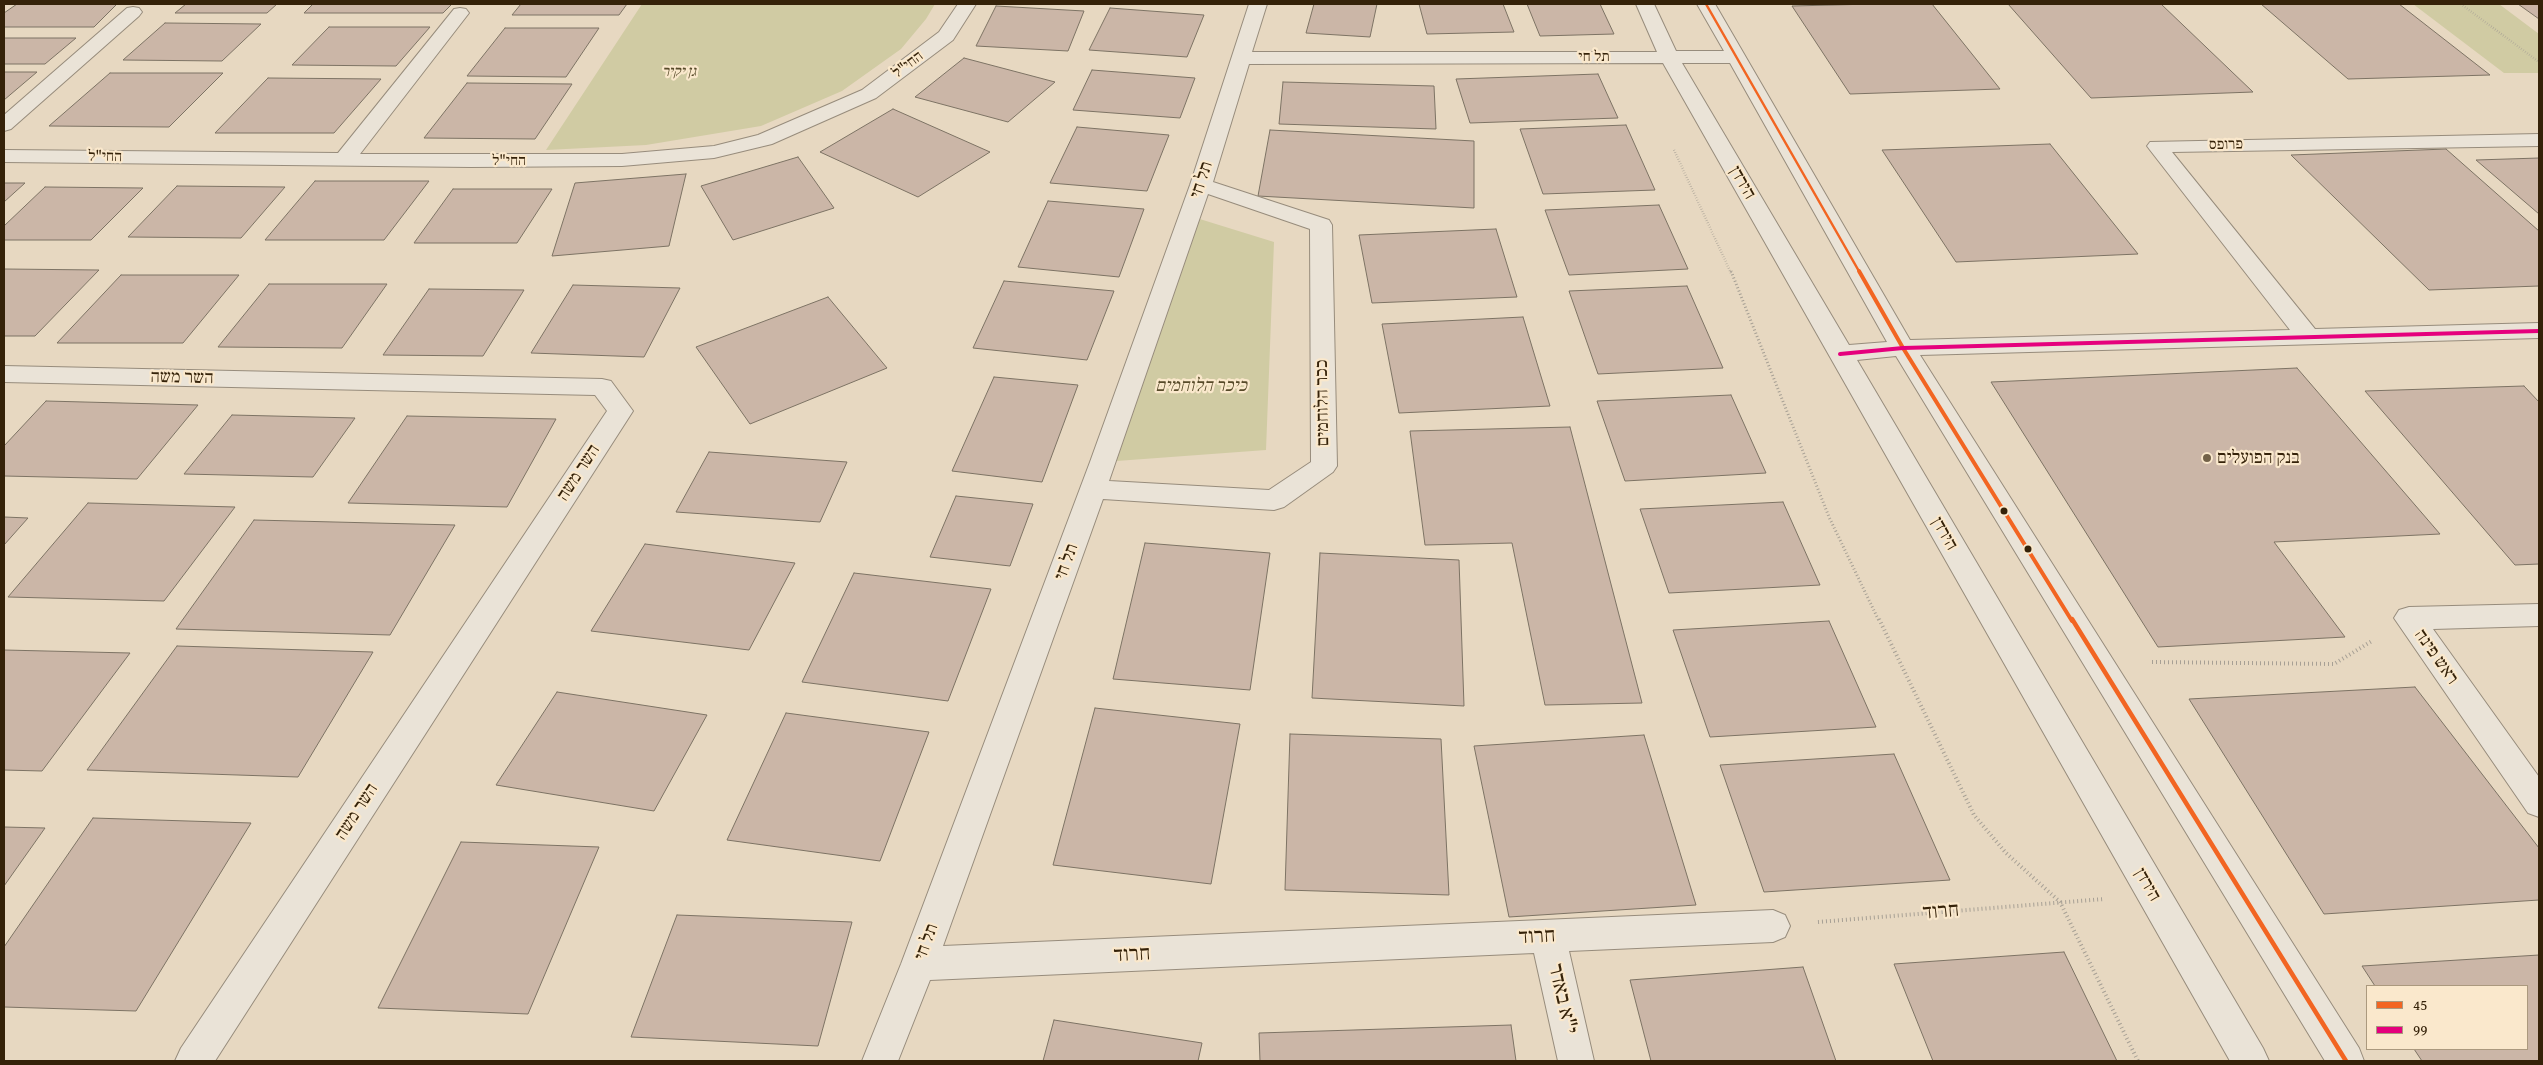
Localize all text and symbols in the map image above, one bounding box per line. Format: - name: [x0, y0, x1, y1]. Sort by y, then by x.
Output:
- street label: החי"ל: [889, 48, 927, 82]
- street label: תל חי: [1578, 48, 1610, 66]
- park label: גן יקיר: [662, 63, 696, 81]
- street label: פרופס: [2209, 136, 2243, 154]
- street label: החי"ל: [88, 148, 122, 166]
- street label: החי"ל: [492, 152, 526, 170]
- street label: תל חי: [1186, 159, 1218, 201]
- street label: הירדן: [1724, 162, 1760, 204]
- street label: ככר הלוחמים: [1311, 359, 1335, 447]
- street label: השר משה: [150, 367, 214, 389]
- park label: כיכר הלוחמים: [1155, 375, 1247, 397]
- street label: השר משה: [553, 441, 605, 505]
- place label: בנק הפועלים: [2217, 447, 2300, 469]
- marker: בנק הפועלים: [2201, 452, 2213, 464]
- unlabelled marker: [1999, 506, 2009, 516]
- street label: הירדן: [1926, 513, 1962, 555]
- street label: תל חי: [1050, 541, 1084, 583]
- unlabelled marker: [2023, 544, 2033, 554]
- street label: ראש פינה: [2409, 625, 2463, 689]
- street label: השר משה: [331, 780, 383, 844]
- street label: הירדן: [2129, 864, 2165, 906]
- street label: חרוד: [1922, 898, 1960, 926]
- street label: תל חי: [910, 921, 944, 963]
- street label: חרוד: [1518, 923, 1556, 951]
- street label: חרוד: [1113, 941, 1151, 969]
- street label: י"א באדר: [1542, 962, 1582, 1036]
- legend: [2366, 985, 2528, 1050]
- text: 45: [2413, 994, 2427, 1015]
- text: 99: [2413, 1019, 2427, 1040]

